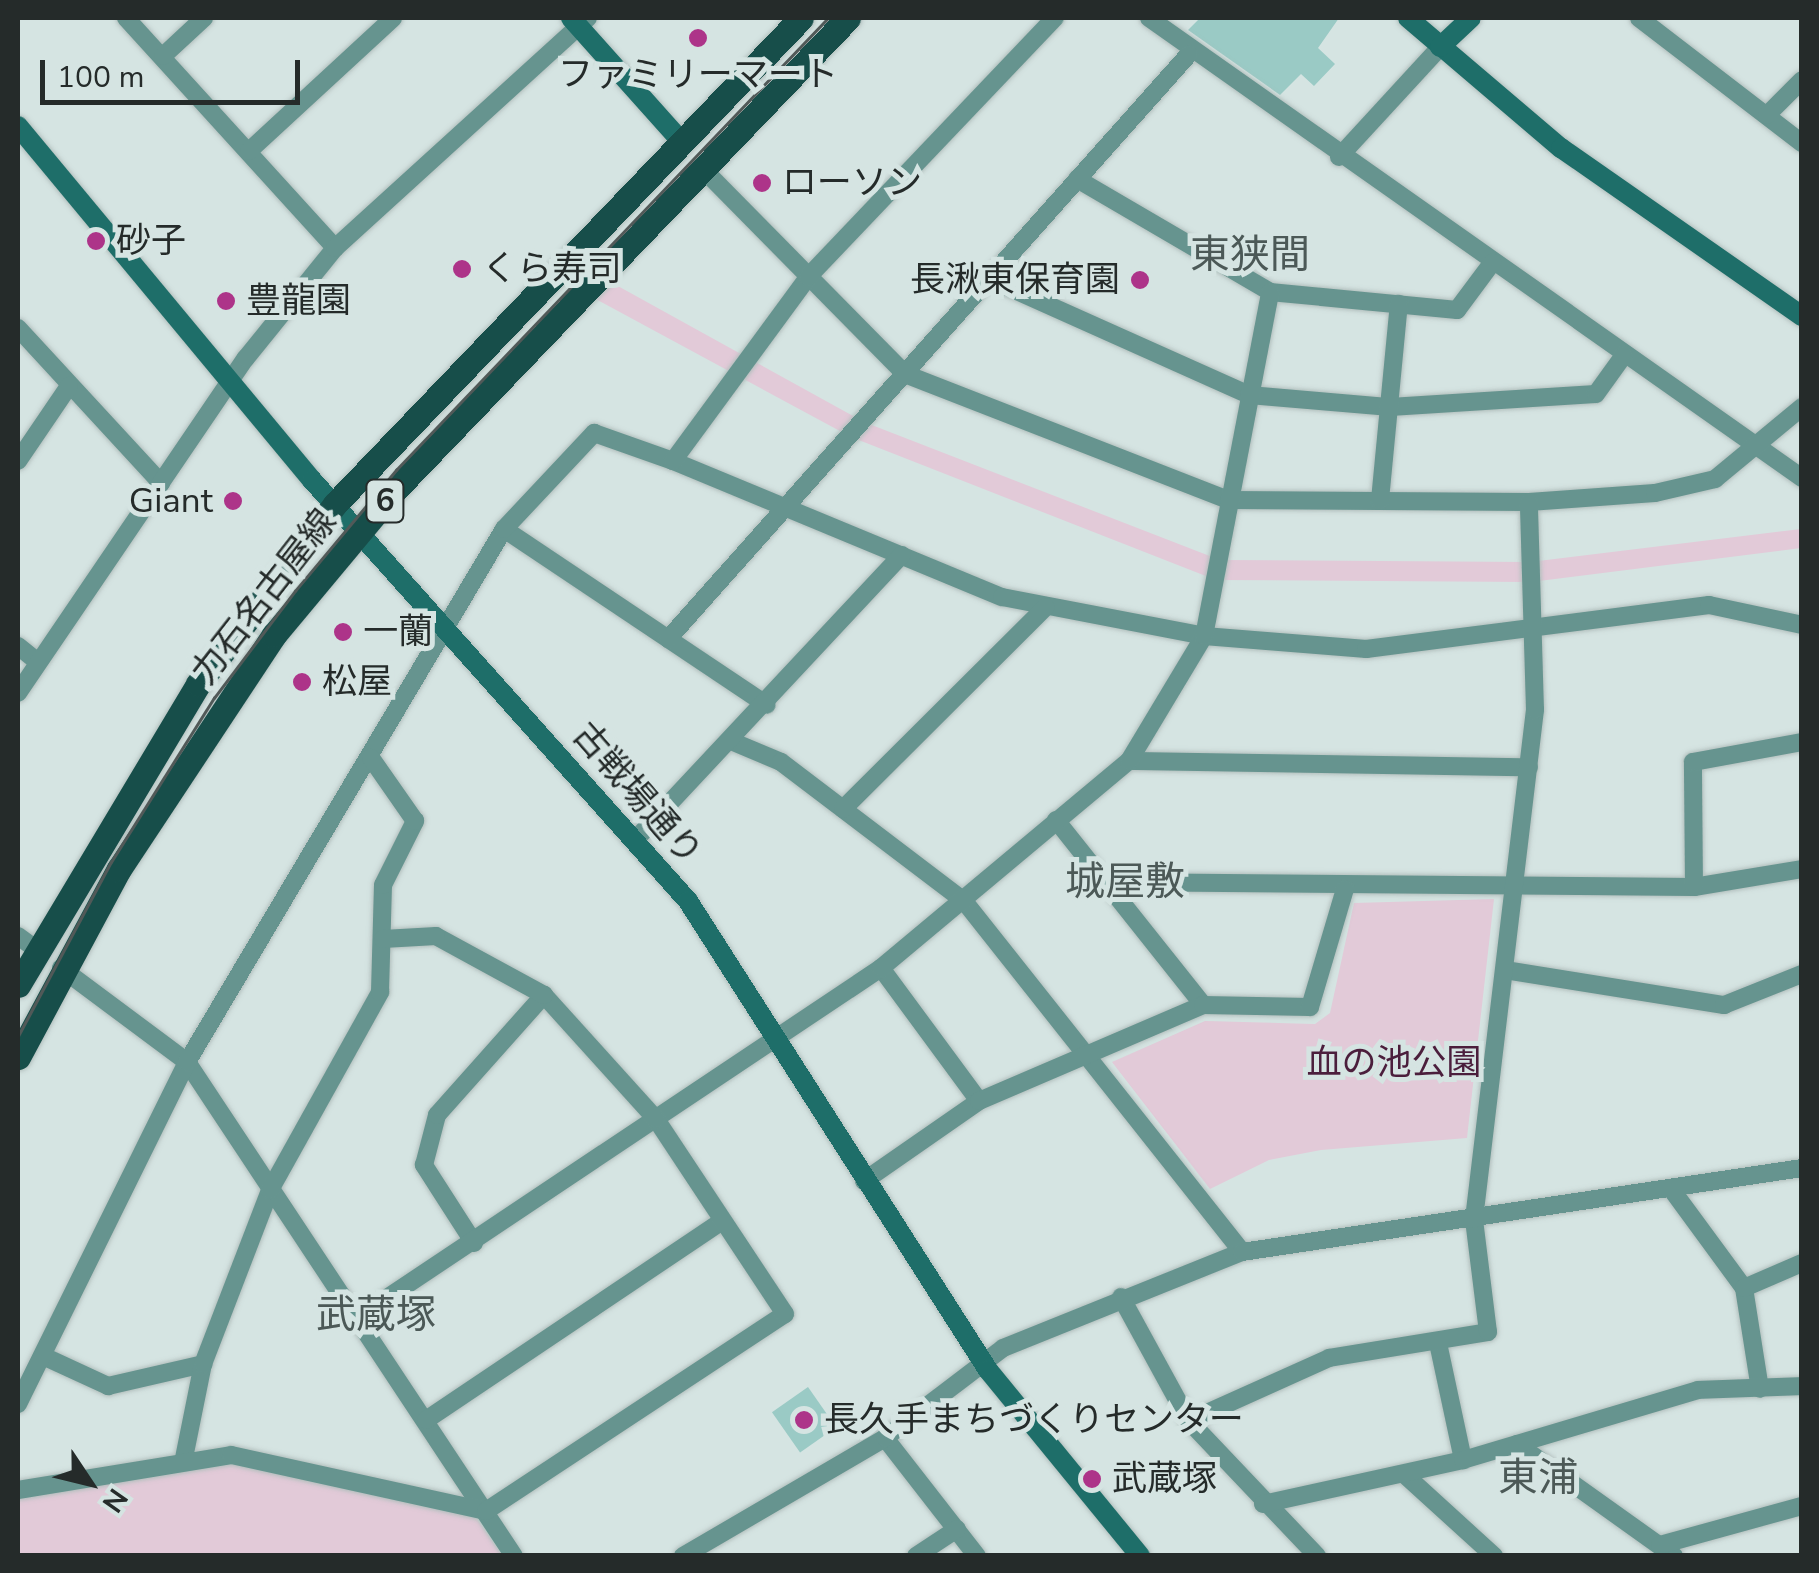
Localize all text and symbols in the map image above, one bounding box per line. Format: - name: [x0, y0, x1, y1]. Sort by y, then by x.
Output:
- marker: ファミリーマート: [687, 27, 709, 49]
- scale bar: [45, 40, 305, 102]
- place label: ファミリーマート: [558, 54, 838, 96]
- text: 100 m: [57, 57, 144, 98]
- place label: ローソン: [782, 162, 922, 204]
- marker: ローソン: [751, 172, 773, 194]
- place label: 砂子: [116, 220, 186, 262]
- marker: 砂子: [85, 230, 107, 252]
- district label: 東狭間: [1190, 231, 1310, 279]
- place label: くら寿司: [482, 248, 622, 290]
- marker: くら寿司: [451, 258, 473, 280]
- place label: 長湫東保育園: [910, 259, 1120, 301]
- marker: 長湫東保育園: [1129, 269, 1151, 291]
- place label: 豊龍園: [246, 280, 351, 322]
- marker: 豊龍園: [215, 290, 237, 312]
- road number: 6: [365, 474, 405, 528]
- place label: Giant: [129, 480, 213, 522]
- marker: Giant: [222, 490, 244, 512]
- street label: 力石名古屋線: [183, 501, 345, 693]
- place label: 一蘭: [363, 611, 433, 653]
- marker: 一蘭: [332, 621, 354, 643]
- place label: 松屋: [322, 661, 392, 703]
- marker: 松屋: [291, 671, 313, 693]
- street label: 古戦場通り: [564, 714, 710, 874]
- district label: 城屋敷: [1065, 858, 1185, 906]
- park label: 血の池公園: [1307, 1042, 1481, 1084]
- district label: 武蔵塚: [316, 1291, 436, 1339]
- place label: 長久手まちづくりセンター: [824, 1399, 1244, 1441]
- marker: 長久手まちづくりセンター: [793, 1409, 815, 1431]
- north arrow: [40, 1433, 140, 1533]
- district label: 東浦: [1498, 1454, 1578, 1502]
- place label: 武蔵塚: [1112, 1458, 1217, 1500]
- marker: 武蔵塚: [1081, 1468, 1103, 1490]
- text: N: [93, 1481, 136, 1520]

